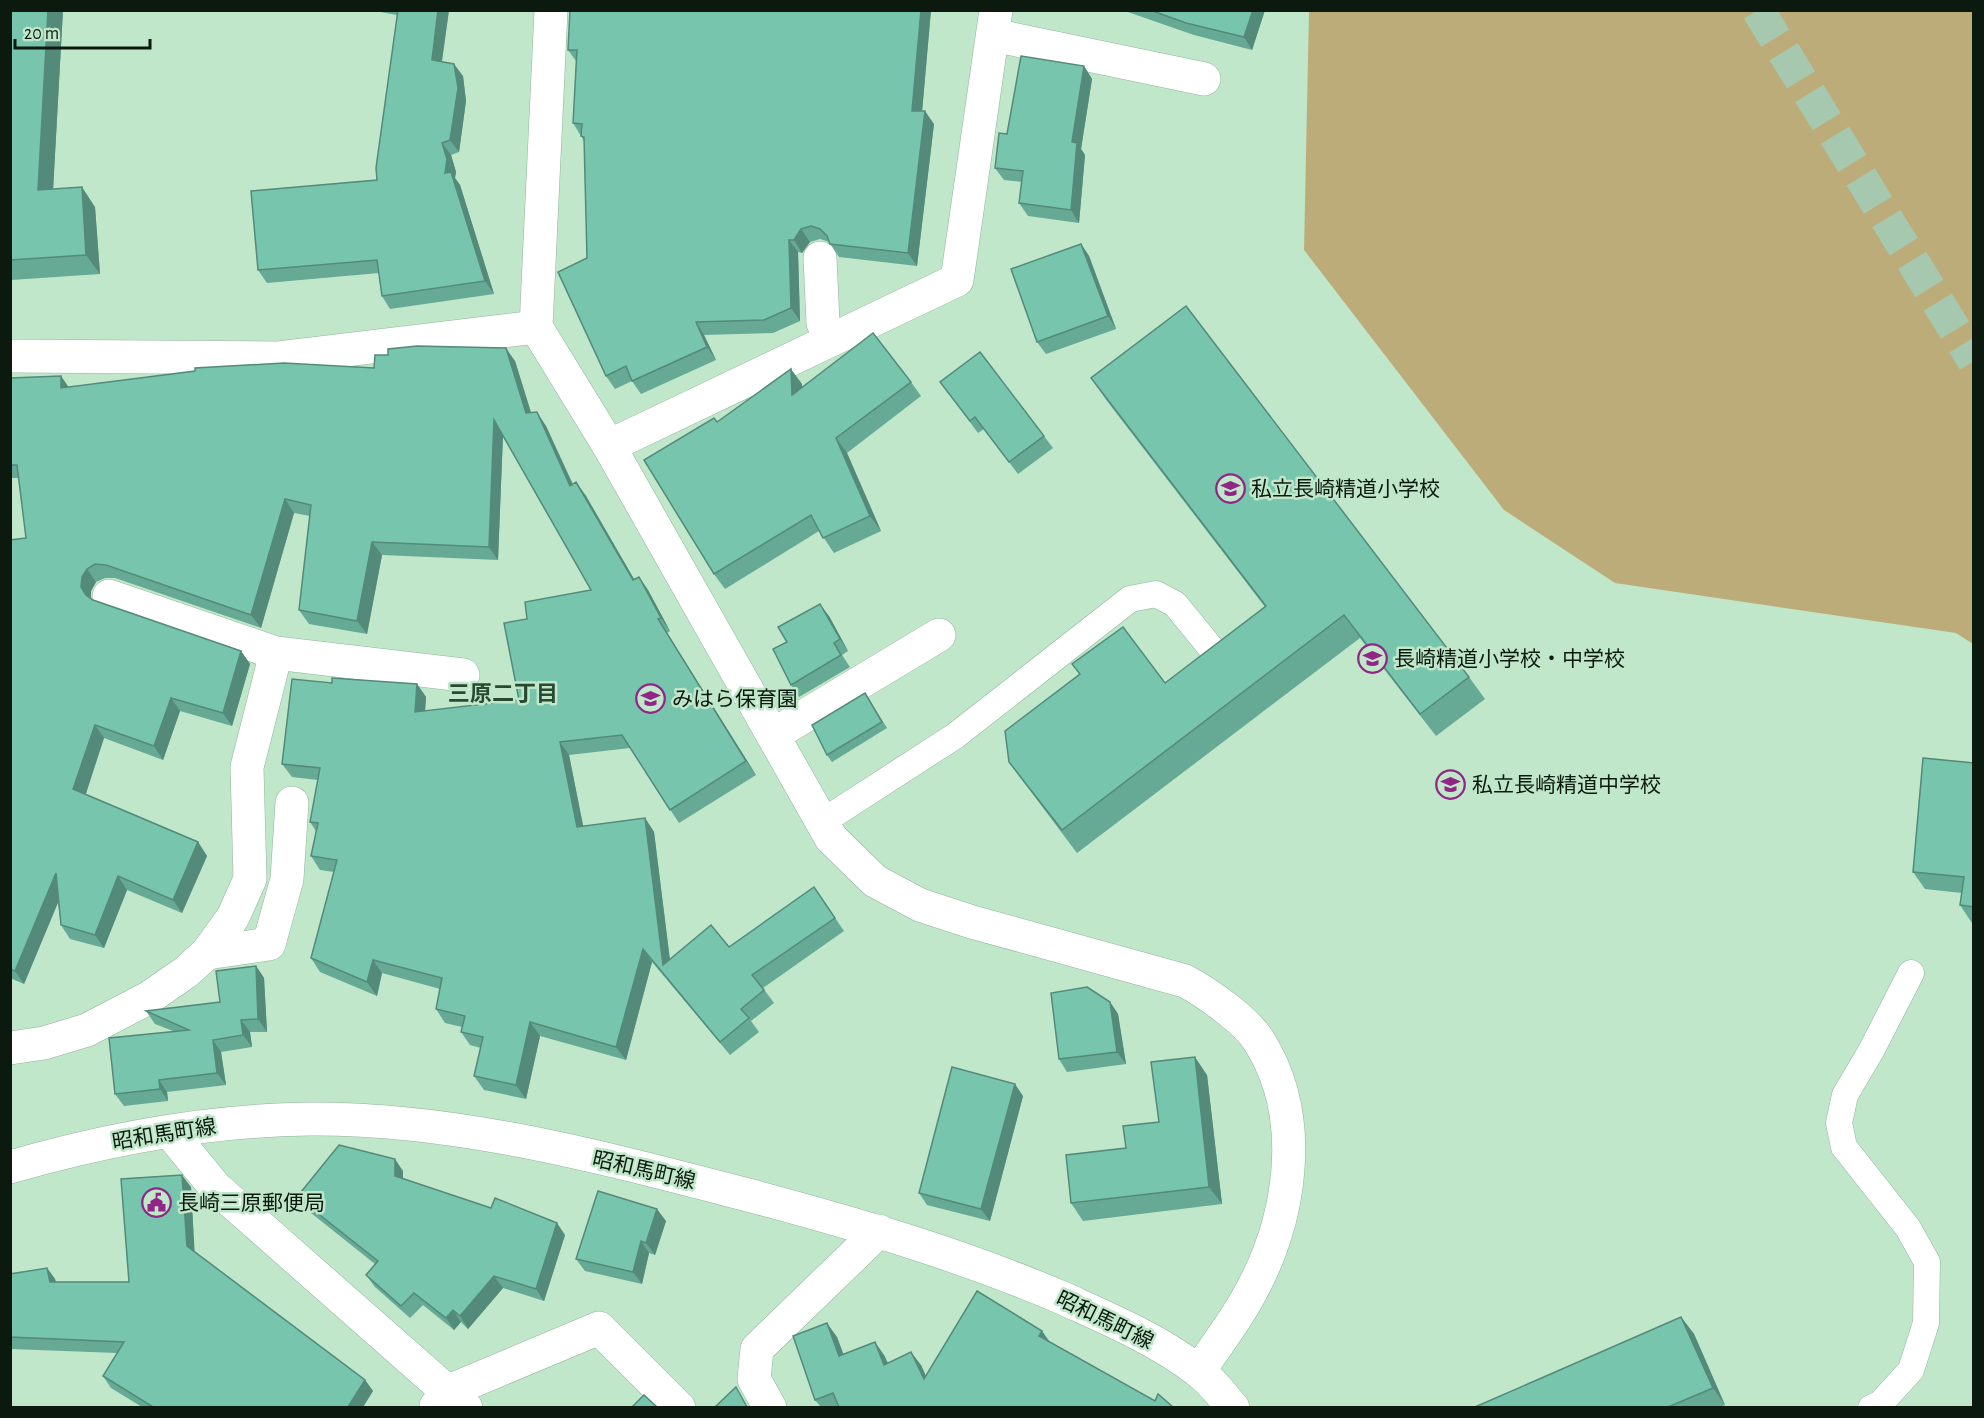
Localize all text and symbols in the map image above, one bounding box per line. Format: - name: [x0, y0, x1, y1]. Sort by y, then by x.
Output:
- scale bar: [15, 12, 150, 50]
- text: 20 m: [24, 25, 59, 43]
- school or university icon: 私立長崎精道小学校: [1214, 473, 1246, 505]
- place label: 私立長崎精道小学校: [1251, 478, 1440, 500]
- school or university icon: 長崎精道小学校・中学校: [1357, 643, 1389, 675]
- place label: 長崎精道小学校・中学校: [1394, 648, 1625, 670]
- district label: 三原二丁目: [448, 683, 558, 705]
- school or university icon: みはら保育園: [635, 683, 667, 715]
- place label: みはら保育園: [672, 688, 798, 710]
- school or university icon: 私立長崎精道中学校: [1435, 769, 1467, 801]
- place label: 私立長崎精道中学校: [1472, 774, 1661, 796]
- street label: 昭和馬町線: [110, 1115, 218, 1153]
- street label: 昭和馬町線: [590, 1147, 698, 1193]
- public building icon: 長崎三原郵便局: [141, 1187, 173, 1219]
- place label: 長崎三原郵便局: [178, 1192, 325, 1214]
- street label: 昭和馬町線: [1053, 1287, 1157, 1353]

